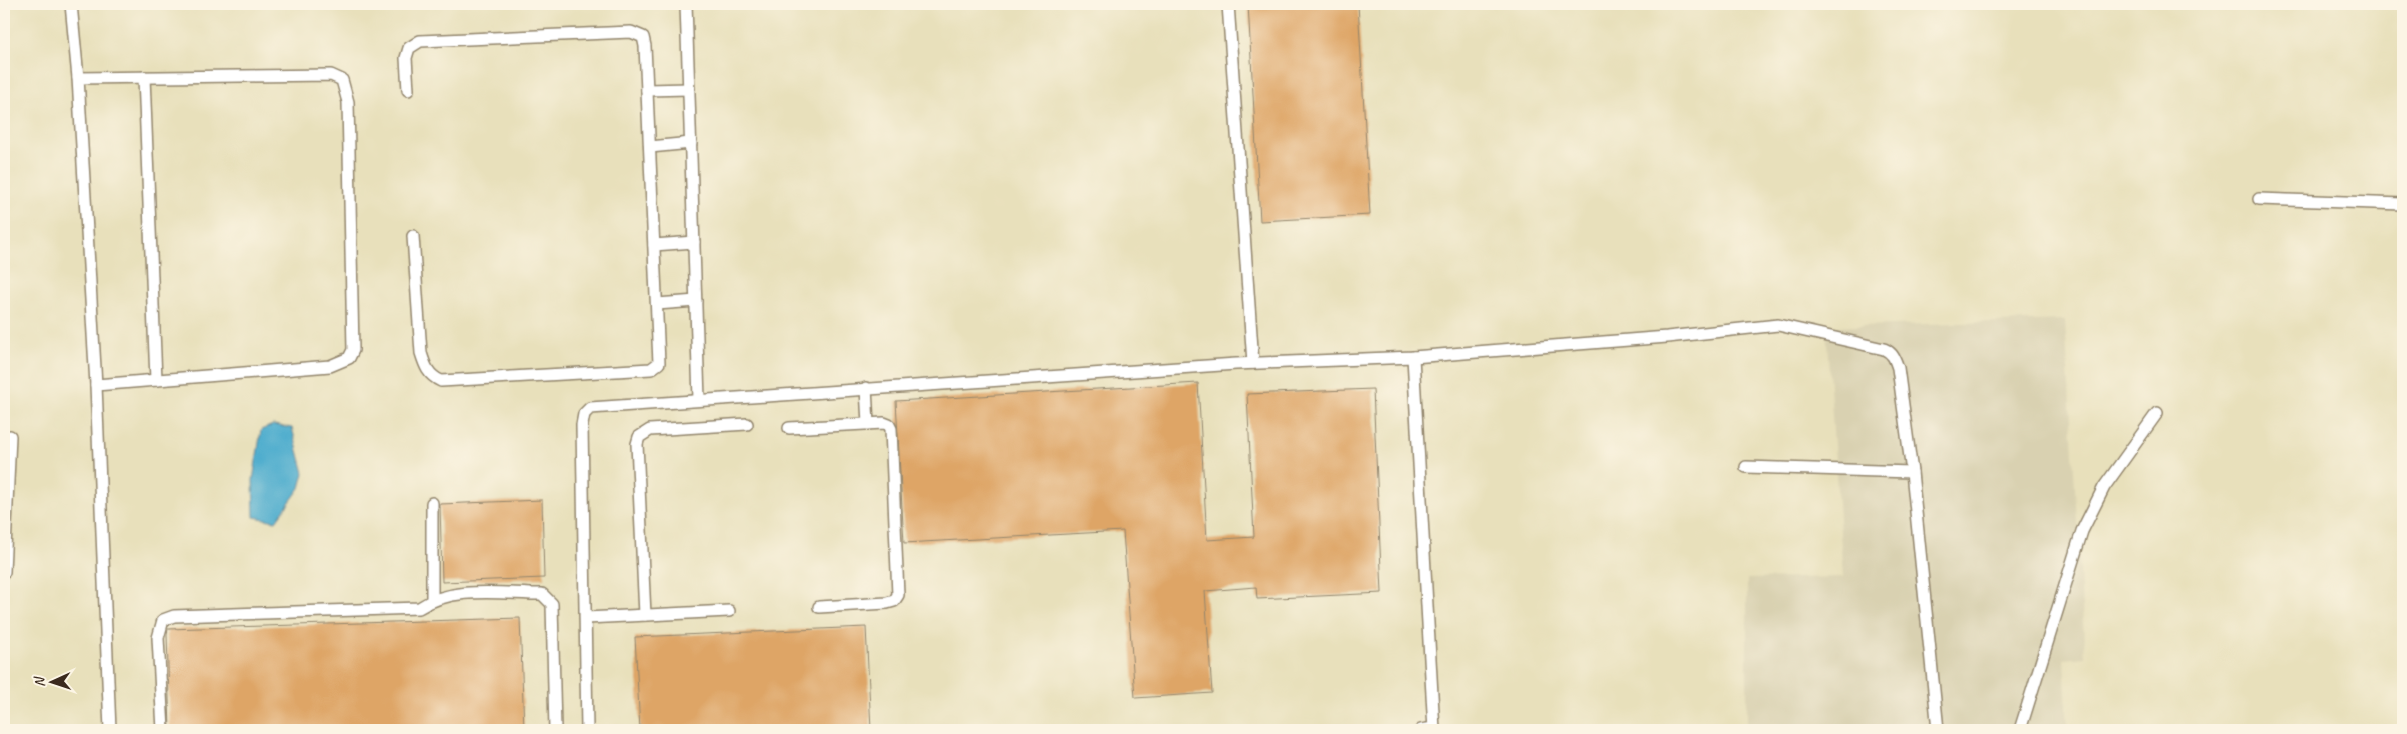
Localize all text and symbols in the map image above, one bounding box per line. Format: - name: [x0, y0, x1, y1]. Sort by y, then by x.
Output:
- north arrow: [28, 656, 78, 706]
- text: N: [31, 676, 48, 687]

